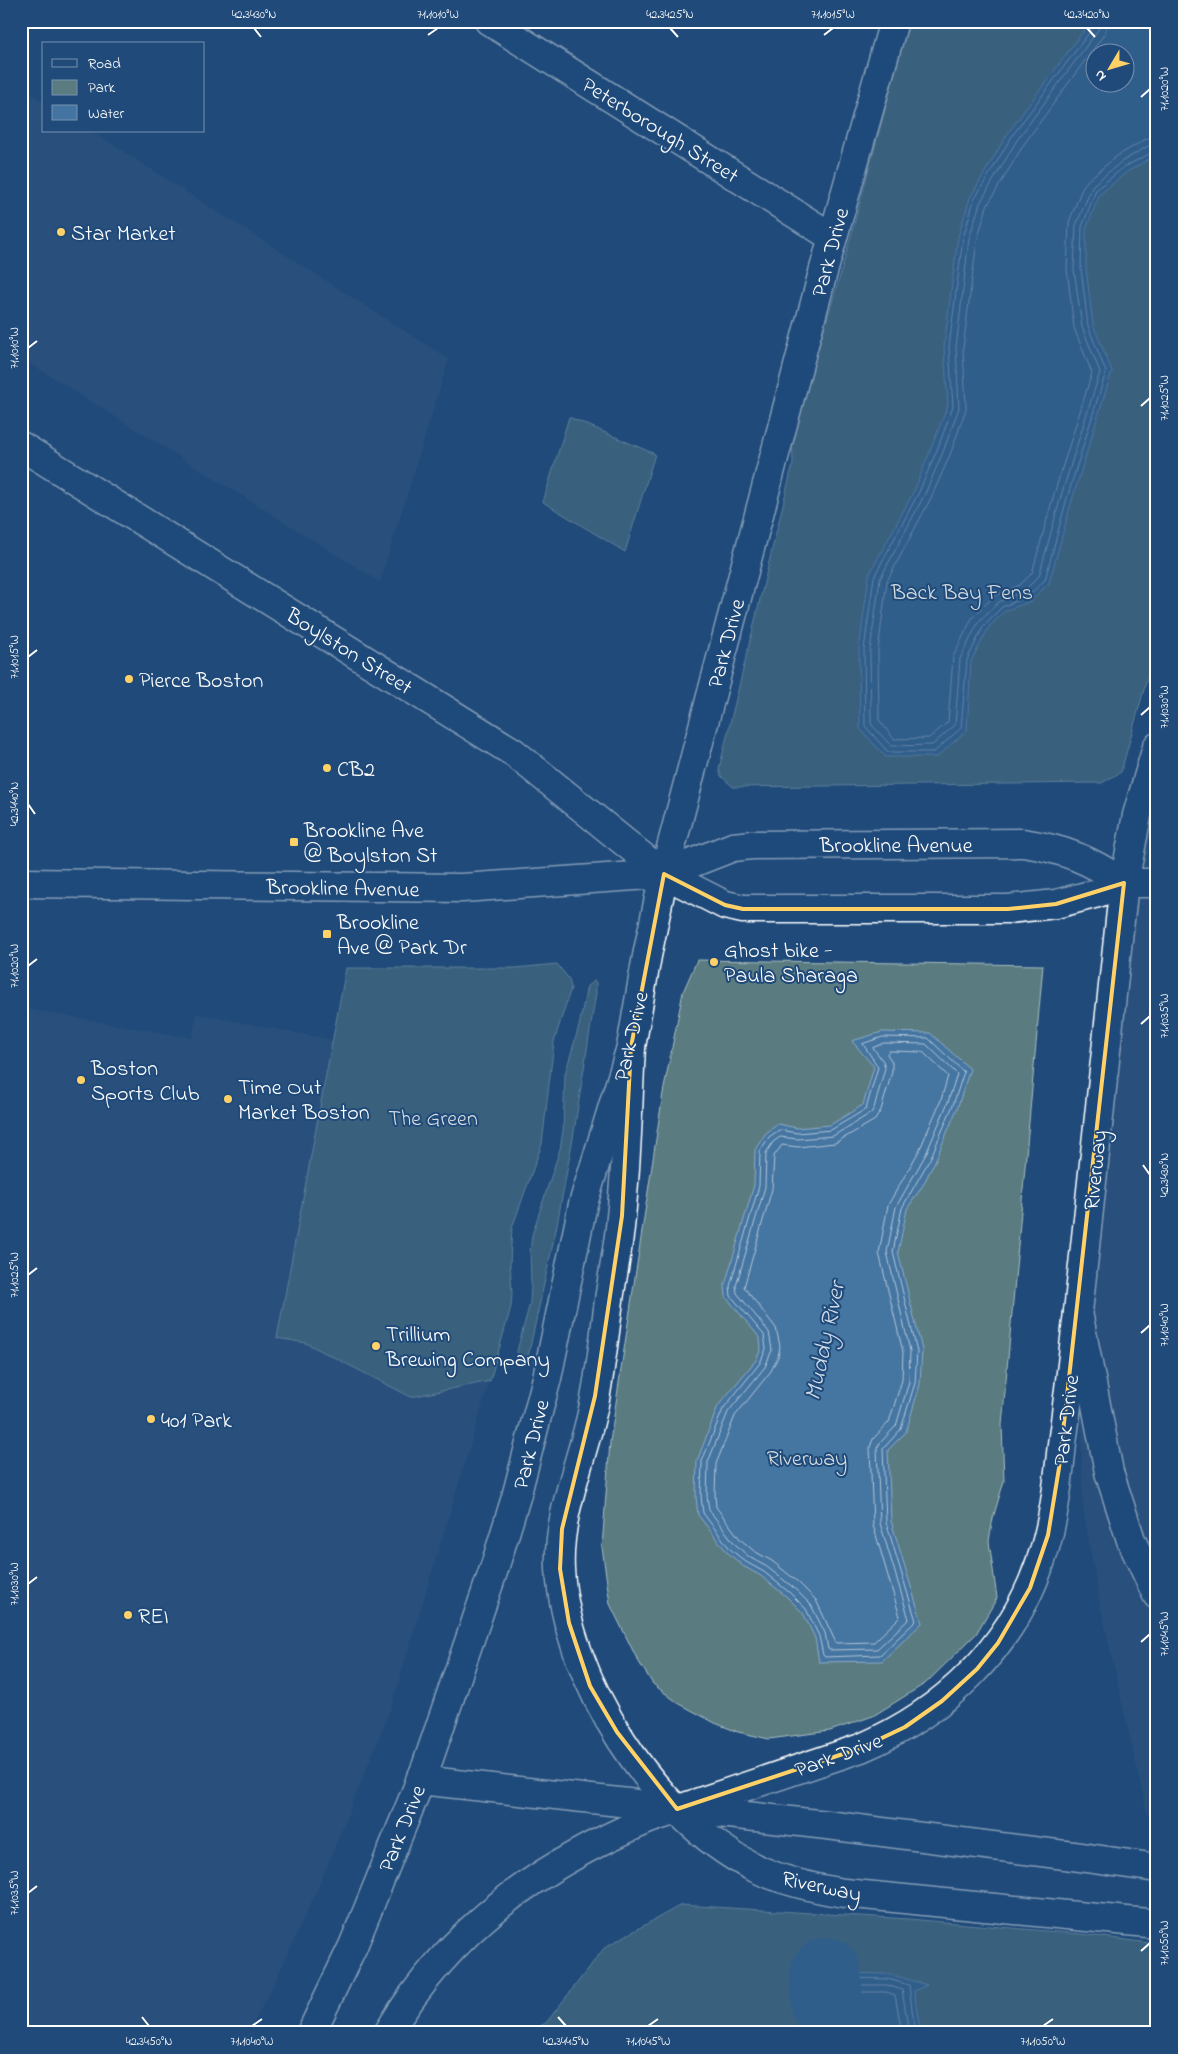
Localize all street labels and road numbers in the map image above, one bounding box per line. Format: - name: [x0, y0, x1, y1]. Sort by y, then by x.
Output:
- street label: Peterborough Street: [574, 70, 745, 194]
- street label: Park Drive: [805, 204, 859, 301]
- street label: Park Drive: [701, 595, 755, 692]
- street label: Boylston Street: [277, 600, 418, 705]
- street label: Brookline Avenue: [818, 831, 973, 863]
- street label: Brookline Avenue: [265, 873, 420, 907]
- street label: Park Drive: [607, 989, 659, 1085]
- street label: Riverway: [1077, 1129, 1118, 1212]
- street label: Park Drive: [1047, 1373, 1089, 1468]
- street label: Park Drive: [506, 1396, 559, 1493]
- street label: Park Drive: [791, 1726, 887, 1787]
- street label: Park Drive: [372, 1781, 436, 1877]
- street label: Riverway: [778, 1864, 864, 1913]

